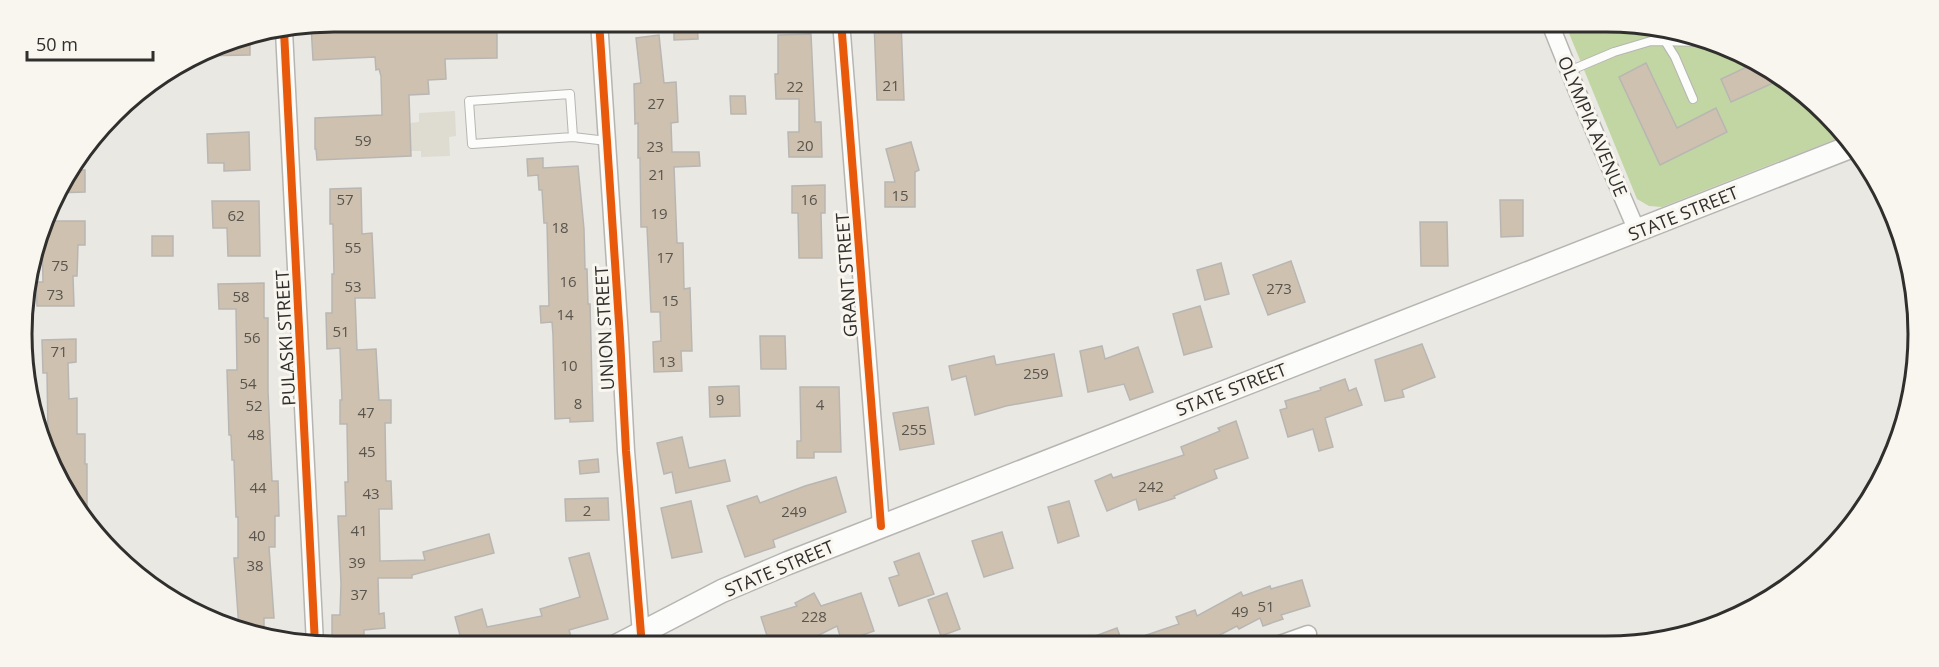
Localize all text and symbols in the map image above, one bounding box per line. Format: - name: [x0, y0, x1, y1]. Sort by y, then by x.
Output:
- scale bar: [27, 24, 153, 62]
- text: 50 m: [36, 32, 78, 56]
- street label: OLYMPIA AVENUE: [1553, 52, 1633, 200]
- house number: 21: [882, 75, 900, 95]
- house number: 22: [786, 76, 804, 96]
- house number: 27: [647, 93, 665, 113]
- house number: 59: [354, 130, 372, 150]
- house number: 20: [796, 135, 814, 155]
- house number: 23: [646, 136, 664, 156]
- house number: 21: [648, 164, 666, 184]
- street label: STATE STREET: [1624, 180, 1742, 246]
- house number: 15: [891, 185, 909, 205]
- house number: 57: [336, 189, 354, 209]
- house number: 16: [800, 189, 818, 209]
- house number: 19: [650, 203, 668, 223]
- house number: 62: [227, 205, 245, 225]
- street label: GRANT STREET: [830, 212, 862, 338]
- house number: 18: [551, 217, 569, 237]
- house number: 55: [344, 237, 362, 257]
- house number: 17: [656, 247, 674, 267]
- house number: 75: [51, 255, 69, 275]
- street label: UNION STREET: [589, 265, 619, 391]
- street label: PULASKI STREET: [269, 269, 301, 407]
- house number: 16: [559, 271, 577, 291]
- house number: 53: [344, 276, 362, 296]
- house number: 273: [1266, 278, 1292, 298]
- house number: 73: [46, 284, 64, 304]
- house number: 58: [232, 286, 250, 306]
- house number: 15: [661, 290, 679, 310]
- house number: 14: [556, 304, 574, 324]
- house number: 51: [332, 321, 350, 341]
- house number: 56: [243, 327, 261, 347]
- house number: 71: [50, 341, 68, 361]
- house number: 13: [658, 351, 676, 371]
- house number: 10: [560, 355, 578, 375]
- street label: STATE STREET: [1172, 357, 1290, 421]
- house number: 259: [1023, 363, 1049, 383]
- house number: 54: [239, 373, 257, 393]
- house number: 9: [716, 389, 724, 409]
- house number: 8: [574, 393, 582, 413]
- house number: 4: [816, 394, 825, 414]
- house number: 52: [245, 395, 263, 415]
- house number: 47: [357, 402, 375, 422]
- house number: 255: [901, 419, 927, 439]
- house number: 48: [247, 424, 265, 444]
- house number: 45: [358, 441, 376, 461]
- house number: 242: [1138, 476, 1164, 496]
- house number: 44: [249, 477, 267, 497]
- house number: 43: [362, 483, 380, 503]
- house number: 2: [583, 500, 591, 520]
- house number: 249: [781, 501, 807, 521]
- house number: 41: [350, 520, 368, 540]
- house number: 40: [248, 525, 266, 545]
- street label: STATE STREET: [721, 534, 837, 602]
- house number: 39: [348, 552, 366, 572]
- house number: 38: [246, 555, 264, 575]
- house number: 37: [350, 584, 368, 604]
- house number: 51: [1257, 596, 1275, 616]
- house number: 49: [1231, 601, 1249, 621]
- house number: 228: [801, 606, 827, 626]

